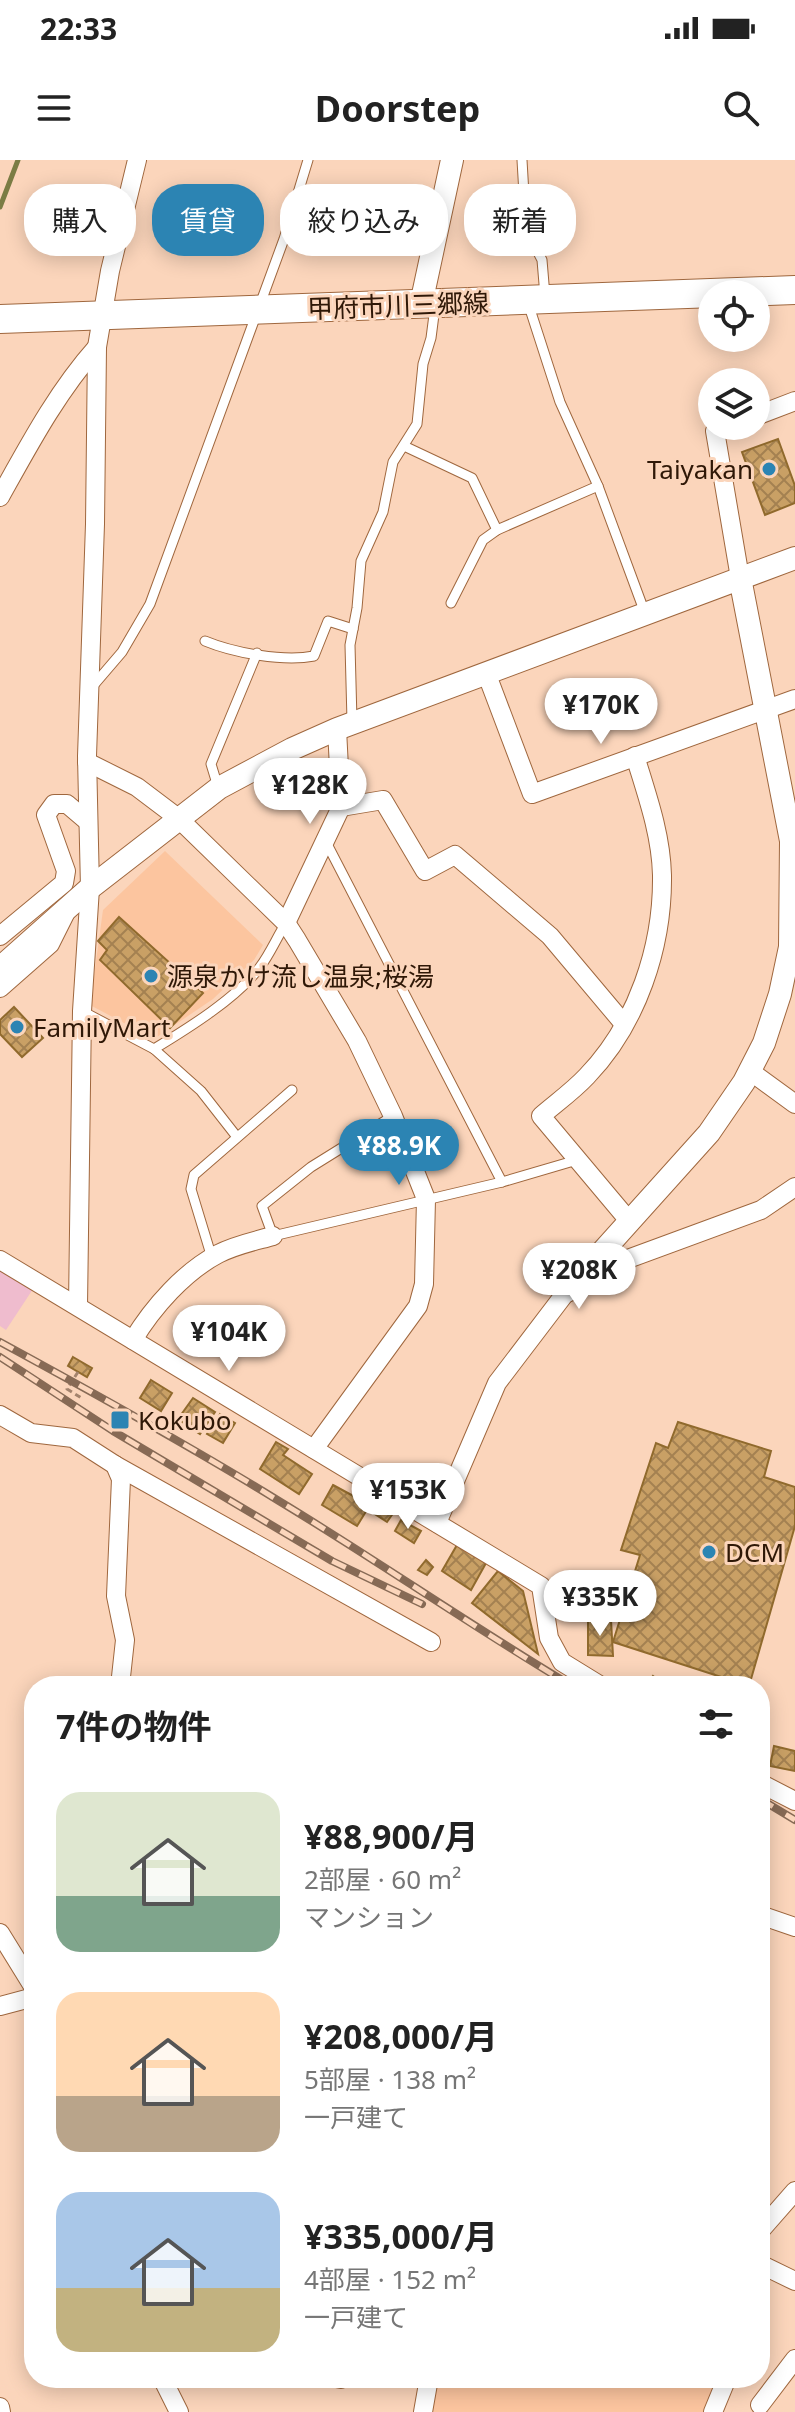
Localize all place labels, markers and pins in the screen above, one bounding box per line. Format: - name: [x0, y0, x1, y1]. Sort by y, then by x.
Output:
- place label: Taiyakan: [647, 451, 753, 487]
- marker: Taiyakan: [760, 460, 778, 478]
- pin: ¥170K: [545, 678, 657, 746]
- pin: ¥128K: [254, 758, 366, 826]
- place label: 源泉かけ流し温泉;桜湯: [167, 958, 434, 994]
- marker: 源泉かけ流し温泉;桜湯: [142, 967, 160, 985]
- place label: FamilyMart: [33, 1009, 170, 1045]
- marker: FamilyMart: [8, 1018, 26, 1036]
- pin: ¥88.9K: [334, 1119, 464, 1187]
- pin: ¥208K: [523, 1243, 635, 1311]
- pin: ¥104K: [173, 1305, 285, 1373]
- place label: Kokubo: [138, 1402, 232, 1438]
- marker: Kokubo: [109, 1409, 131, 1431]
- pin: ¥153K: [352, 1463, 464, 1531]
- place label: DCM: [725, 1534, 784, 1570]
- marker: DCM: [700, 1543, 718, 1561]
- pin: ¥335K: [544, 1570, 656, 1638]

